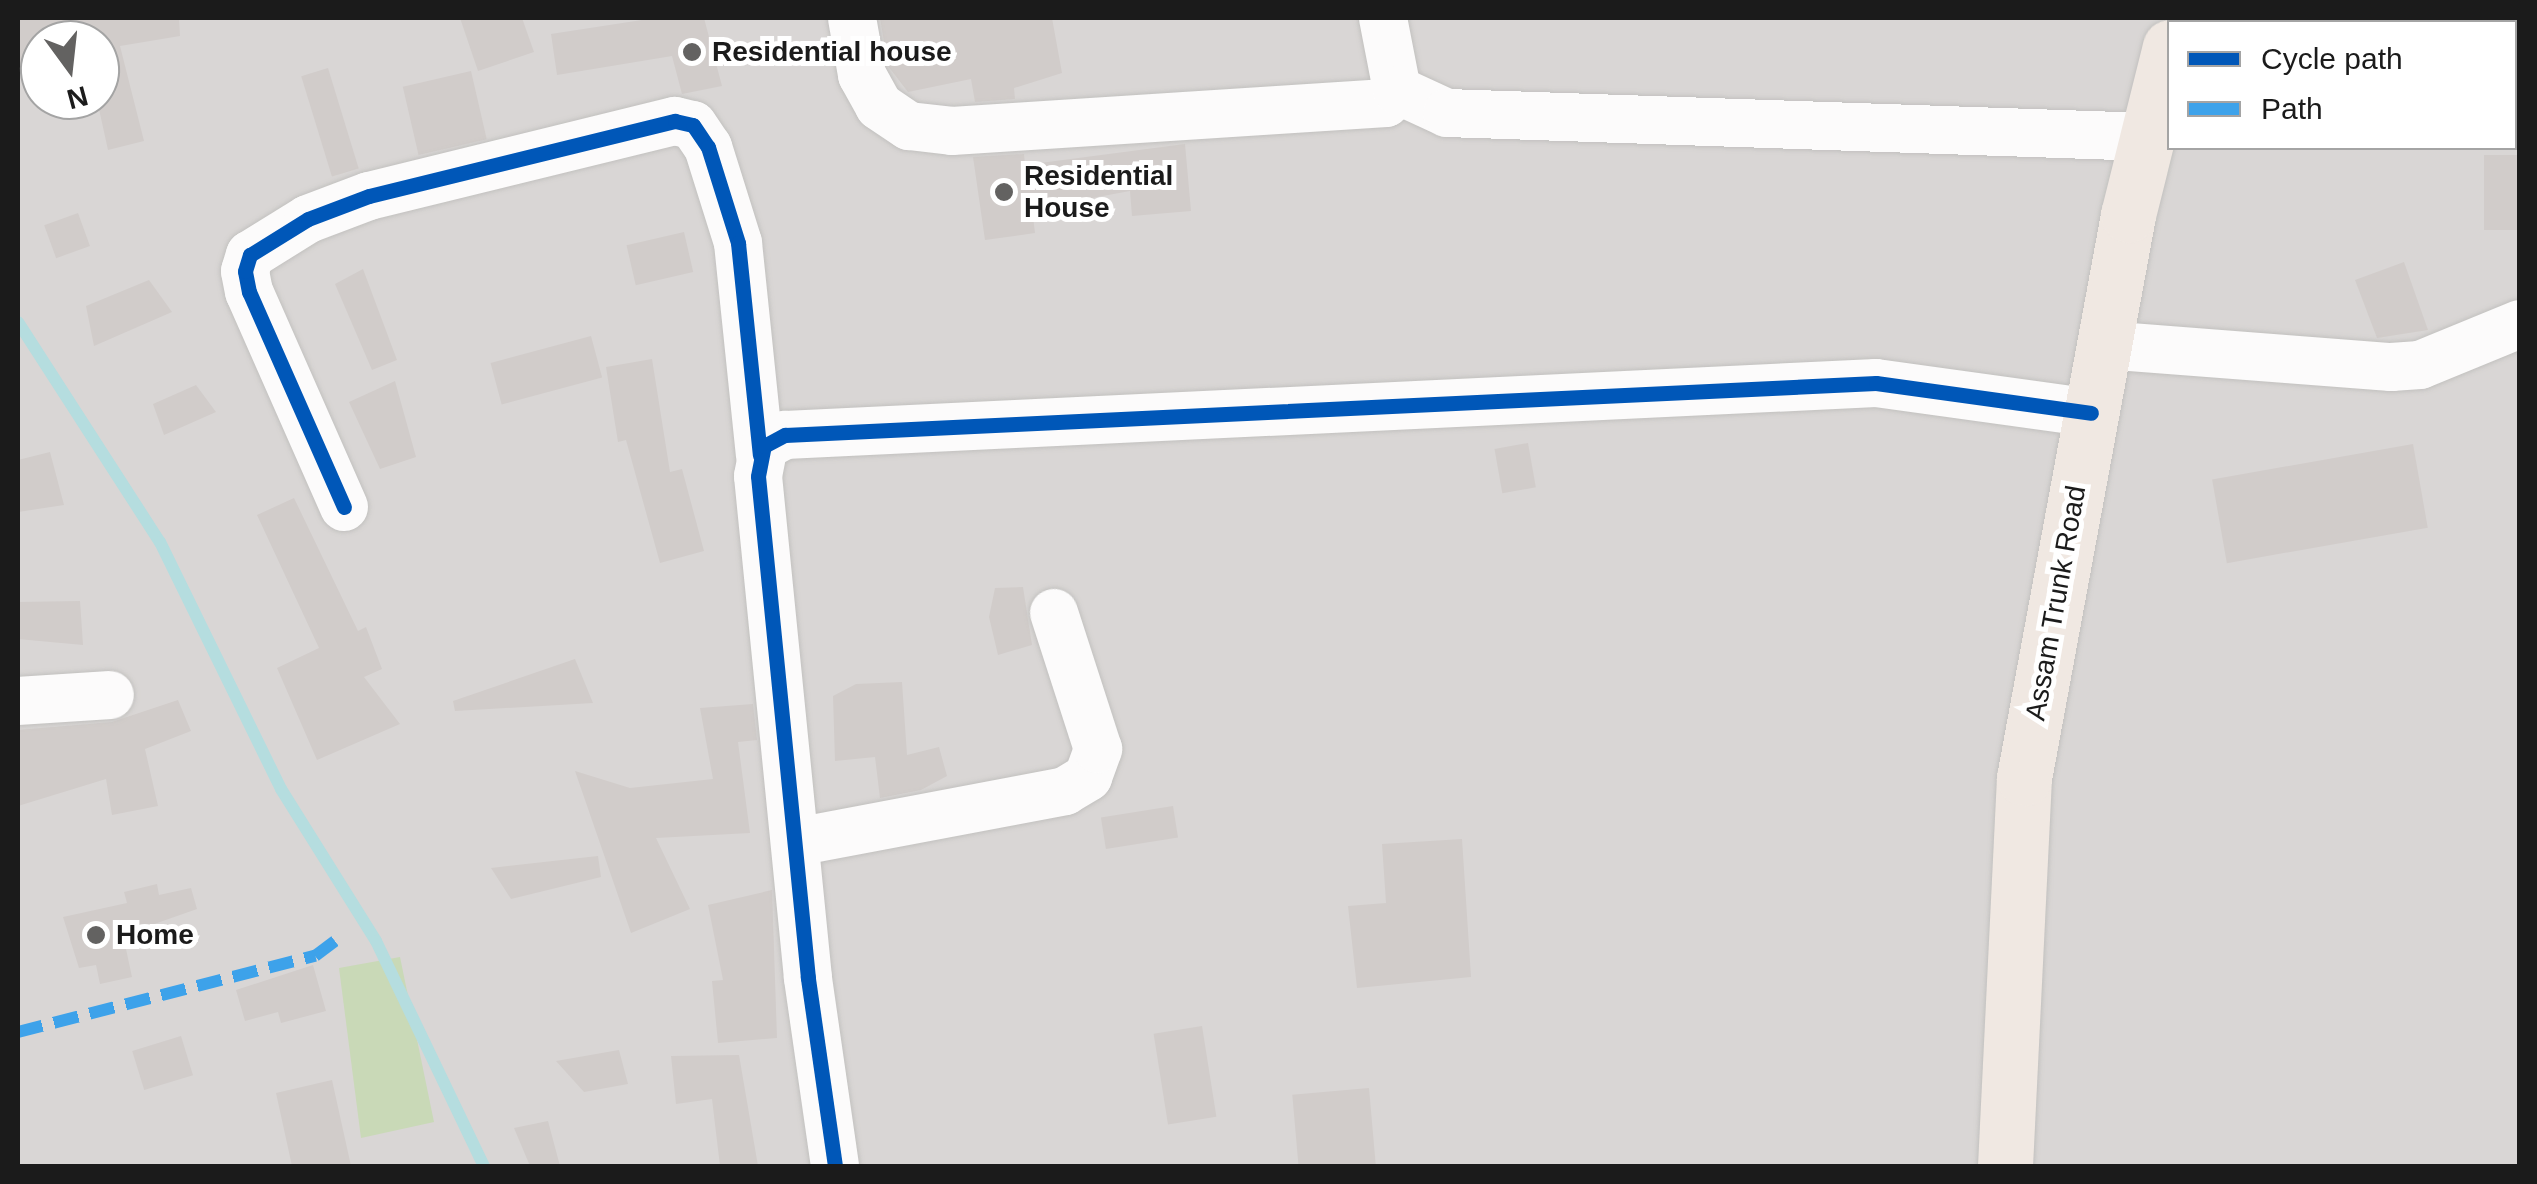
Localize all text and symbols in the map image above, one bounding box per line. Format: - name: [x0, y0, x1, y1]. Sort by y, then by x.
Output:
- north arrow: [20, 20, 120, 120]
- legend: [2167, 20, 2517, 150]
- place label: Residential house: [712, 35, 952, 69]
- marker: Residential house: [681, 41, 703, 63]
- text: Cycle path: [2261, 42, 2403, 75]
- text: N: [64, 80, 91, 115]
- text: Path: [2261, 92, 2323, 125]
- place label: Residential House: [1024, 159, 1173, 225]
- marker: Residential House: [993, 181, 1015, 203]
- street label: Assam Trunk Road: [2019, 483, 2093, 723]
- place label: Home: [116, 918, 194, 952]
- marker: Home: [85, 924, 107, 946]

